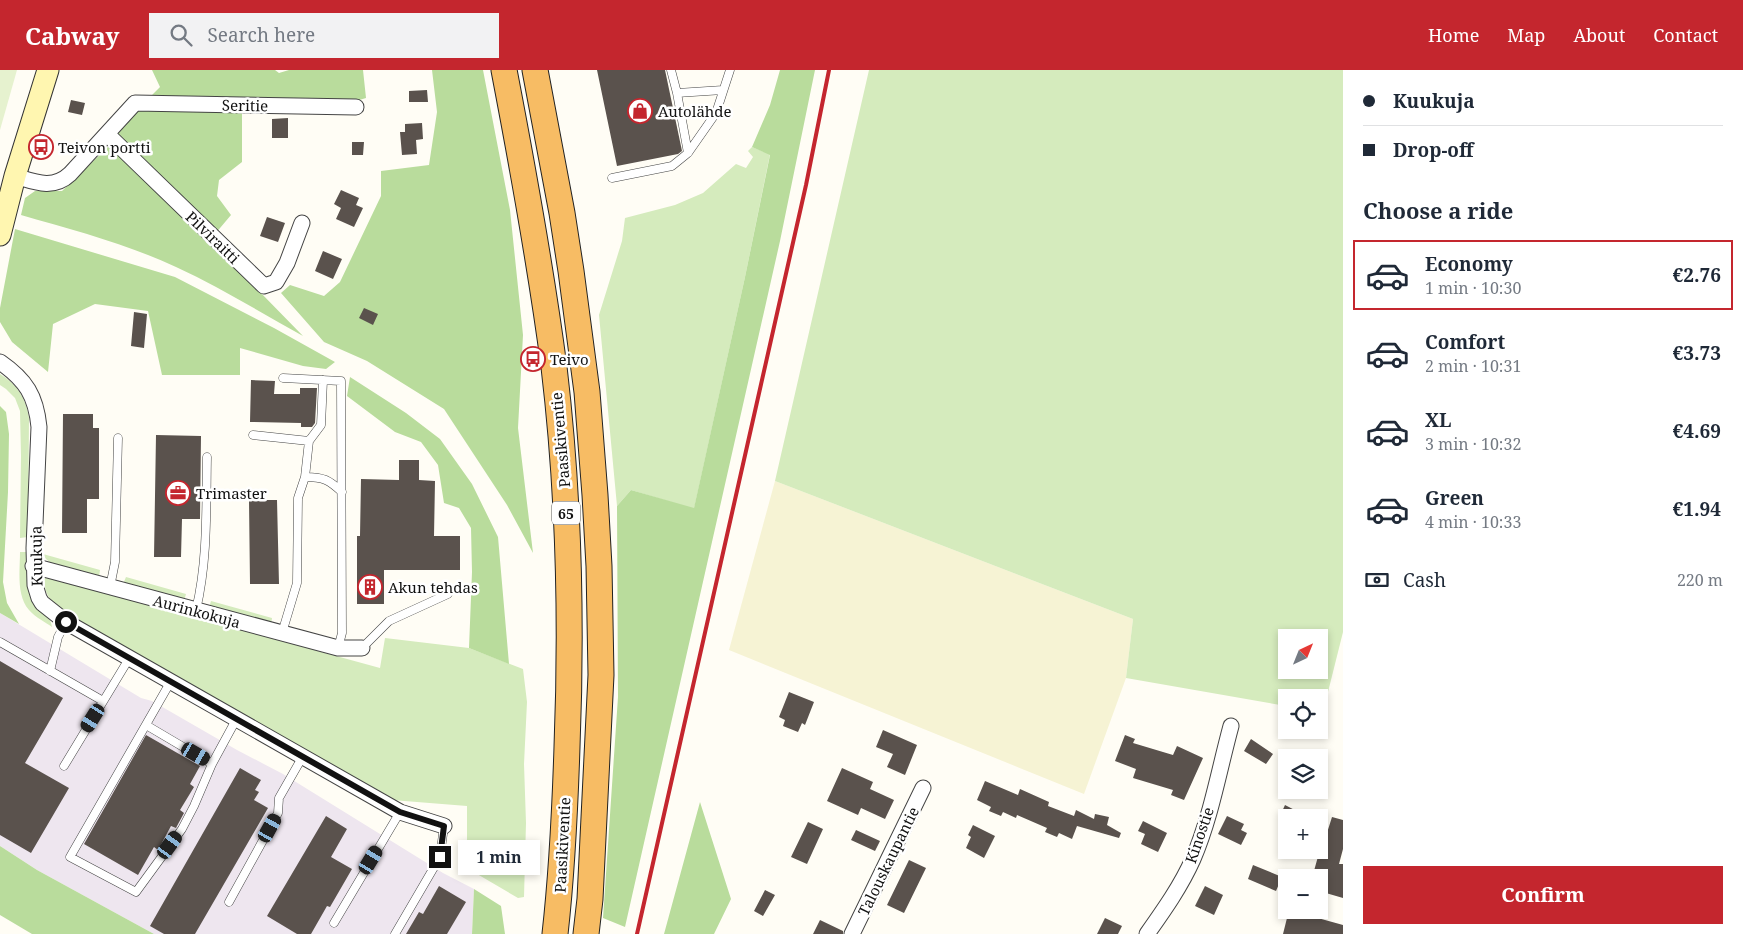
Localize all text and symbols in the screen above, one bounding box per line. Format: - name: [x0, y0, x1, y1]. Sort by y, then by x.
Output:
- search box: [149, 13, 499, 58]
- text: Cabway: [25, 19, 119, 52]
- icon: search: [167, 21, 195, 49]
- text: Search here: [207, 22, 315, 48]
- text: Home: [1428, 23, 1479, 47]
- text: Map: [1507, 23, 1545, 47]
- text: About: [1573, 23, 1625, 47]
- text: Contact: [1653, 23, 1718, 47]
- text: Kuukuja: [1393, 88, 1475, 114]
- street label: Seritie: [222, 95, 268, 115]
- shop icon: Autolähde: [627, 98, 653, 124]
- place label: Autolähde: [658, 101, 732, 121]
- bus stop icon: Teivon portti: [28, 134, 54, 160]
- place label: Teivon portti: [58, 137, 151, 157]
- text: Drop-off: [1393, 137, 1473, 163]
- text: Choose a ride: [1363, 195, 1513, 225]
- street label: Pilviraitti: [182, 206, 244, 268]
- text: Economy: [1425, 251, 1513, 277]
- icon: car: [1365, 253, 1410, 298]
- text: €2.76: [1673, 262, 1721, 288]
- text: 1 min · 10:30: [1425, 277, 1521, 299]
- text: Comfort: [1425, 329, 1505, 355]
- icon: car: [1365, 331, 1410, 376]
- text: €3.73: [1673, 340, 1721, 366]
- bus stop icon: Teivo: [520, 346, 546, 372]
- place label: Teivo: [550, 349, 589, 369]
- text: 2 min · 10:31: [1425, 355, 1521, 377]
- street label: Paasikiventie: [546, 392, 574, 488]
- text: XL: [1425, 407, 1451, 433]
- icon: car: [1365, 409, 1410, 454]
- text: €4.69: [1673, 418, 1721, 444]
- text: 3 min · 10:32: [1425, 433, 1521, 455]
- office icon: Trimaster: [165, 480, 191, 506]
- place label: Trimaster: [196, 483, 267, 503]
- text: Green: [1425, 485, 1484, 511]
- icon: car: [1365, 487, 1410, 532]
- text: €1.94: [1673, 496, 1721, 522]
- road number: 65: [552, 502, 580, 524]
- text: 4 min · 10:33: [1425, 511, 1521, 533]
- street label: Kuukuja: [25, 526, 47, 586]
- icon: cash: [1363, 566, 1391, 594]
- text: Cash: [1403, 567, 1446, 593]
- text: 220 m: [1677, 569, 1723, 591]
- building icon: Akun tehdas: [357, 574, 383, 600]
- place label: Akun tehdas: [388, 577, 478, 597]
- street label: Aurinkokuja: [151, 590, 243, 632]
- route start: [55, 611, 77, 633]
- north arrow: [1278, 629, 1328, 679]
- map controls: [1278, 629, 1328, 919]
- button: locate: [1278, 689, 1328, 739]
- car: [78, 701, 107, 735]
- car: [179, 740, 212, 768]
- button: layers: [1278, 749, 1328, 799]
- street label: Paasikiventie: [550, 797, 574, 893]
- street label: Talouskaupantie: [853, 803, 923, 919]
- street label: Kinostie: [1180, 804, 1218, 866]
- button: +: [1278, 809, 1328, 859]
- car: [256, 811, 283, 845]
- car: [155, 828, 184, 862]
- callout: 1 min: [458, 840, 540, 874]
- car: [356, 843, 385, 877]
- route end: [429, 846, 451, 868]
- text: 1 min: [476, 846, 522, 868]
- button: Confirm: [1363, 866, 1723, 924]
- button: −: [1278, 869, 1328, 919]

